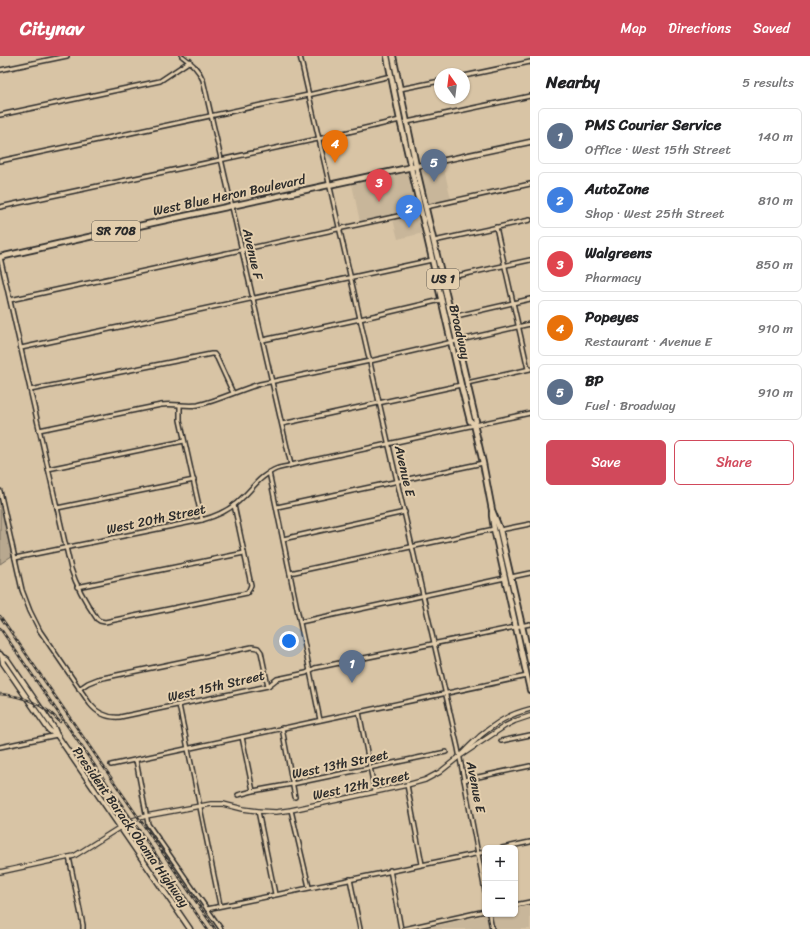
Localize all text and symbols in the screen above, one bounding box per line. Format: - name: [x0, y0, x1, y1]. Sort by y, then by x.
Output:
- text: Citynav: [20, 12, 84, 45]
- text: Map: [620, 16, 646, 41]
- text: Directions: [668, 16, 731, 41]
- text: Saved: [753, 16, 790, 41]
- text: Nearby: [546, 67, 600, 97]
- north arrow: [434, 68, 470, 104]
- text: 5 results: [742, 71, 794, 94]
- text: PMS Courier Service: [585, 112, 722, 138]
- text: 1: [557, 125, 563, 148]
- text: 140 m: [758, 125, 793, 148]
- pin: 4: [322, 130, 348, 163]
- text: Office · West 15th Street: [585, 138, 731, 161]
- pin: 5: [421, 149, 447, 182]
- street label: West Blue Heron Boulevard: [151, 167, 308, 222]
- pin: 3: [366, 169, 392, 202]
- text: AutoZone: [585, 176, 649, 202]
- text: 2: [556, 189, 564, 212]
- text: 810 m: [758, 189, 793, 212]
- pin: 2: [396, 195, 422, 228]
- text: Shop · West 25th Street: [585, 202, 725, 225]
- road number: SR 708: [92, 221, 140, 241]
- street label: Avenue F: [236, 225, 270, 283]
- text: Walgreens: [585, 240, 652, 266]
- text: 3: [556, 253, 564, 276]
- text: 850 m: [756, 253, 793, 276]
- text: Pharmacy: [585, 266, 641, 289]
- road number: US 1: [427, 269, 459, 289]
- street label: Broadway: [443, 302, 478, 362]
- text: Popeyes: [585, 304, 639, 330]
- text: 4: [556, 317, 564, 340]
- text: 910 m: [758, 317, 793, 340]
- text: Restaurant · Avenue E: [585, 330, 712, 353]
- text: BP: [585, 368, 603, 394]
- text: 5: [556, 381, 564, 404]
- text: 910 m: [758, 381, 793, 404]
- text: Fuel · Broadway: [585, 394, 675, 417]
- button: Save: [546, 440, 666, 485]
- button: Share: [674, 440, 794, 485]
- street label: Avenue E: [388, 442, 422, 500]
- street label: West 20th Street: [104, 497, 208, 541]
- your location: [279, 631, 299, 651]
- pin: 1: [339, 650, 365, 683]
- street label: West 15th Street: [165, 664, 267, 708]
- street label: President Barack Obama Highway: [66, 742, 196, 913]
- street label: West 13th Street: [290, 742, 391, 785]
- street label: Avenue E: [460, 758, 492, 816]
- street label: West 12th Street: [310, 763, 412, 806]
- map controls: [482, 845, 518, 917]
- button: +: [482, 845, 518, 881]
- button: −: [482, 881, 518, 917]

